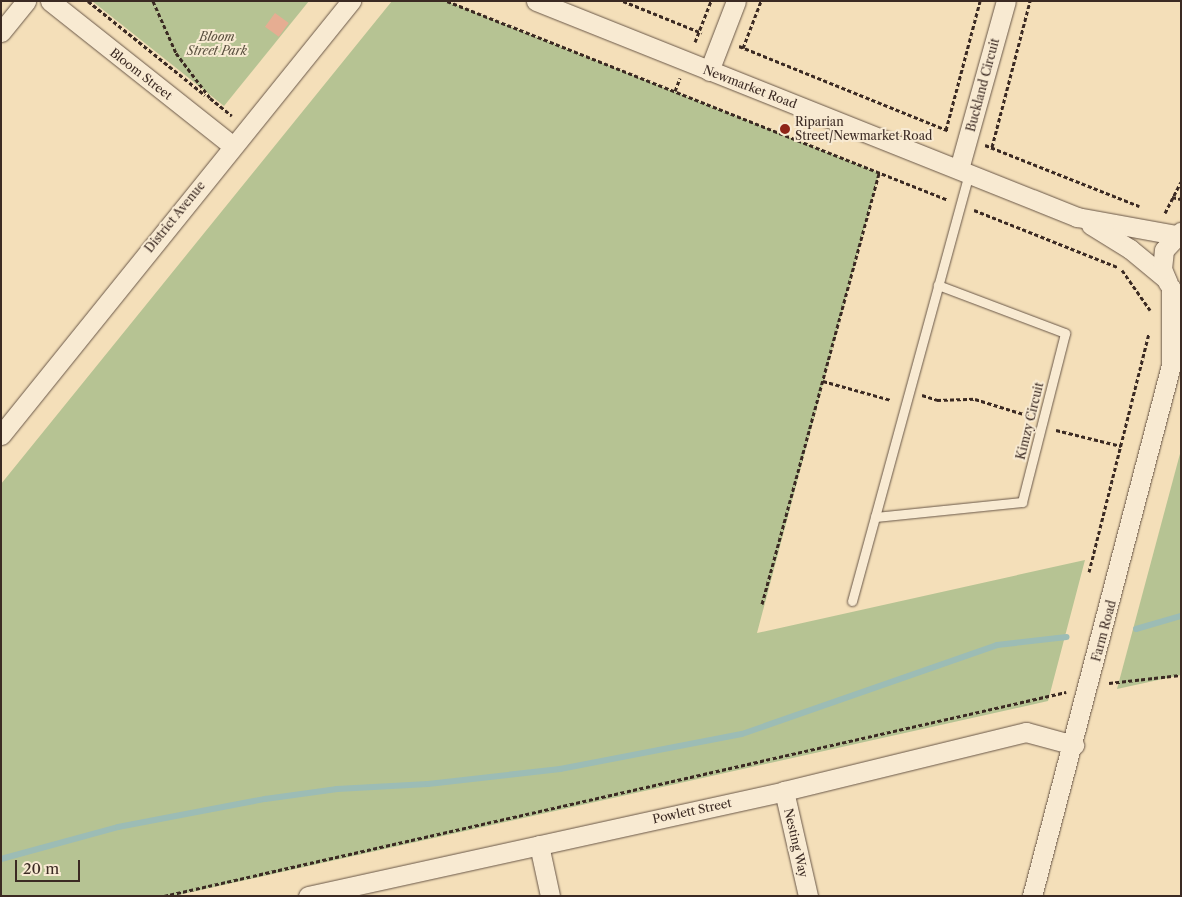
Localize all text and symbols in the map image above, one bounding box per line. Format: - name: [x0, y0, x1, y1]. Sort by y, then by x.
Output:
- park label: Bloom Street Park: [187, 30, 247, 58]
- street label: Buckland Circuit: [964, 37, 1002, 133]
- street label: Bloom Street: [107, 45, 175, 103]
- street label: Newmarket Road: [701, 63, 799, 111]
- place label: Riparian Street/Newmarket Road: [795, 115, 932, 143]
- marker: Riparian Street/Newmarket Road: [779, 123, 791, 135]
- street label: District Avenue: [142, 178, 208, 256]
- street label: Kimzy Circuit: [1013, 381, 1047, 461]
- street label: Farm Road: [1089, 599, 1119, 663]
- street label: Powlett Street: [651, 796, 733, 826]
- street label: Nesting Way: [781, 807, 811, 879]
- scale bar: [18, 850, 82, 882]
- text: 20 m: [23, 859, 59, 878]

